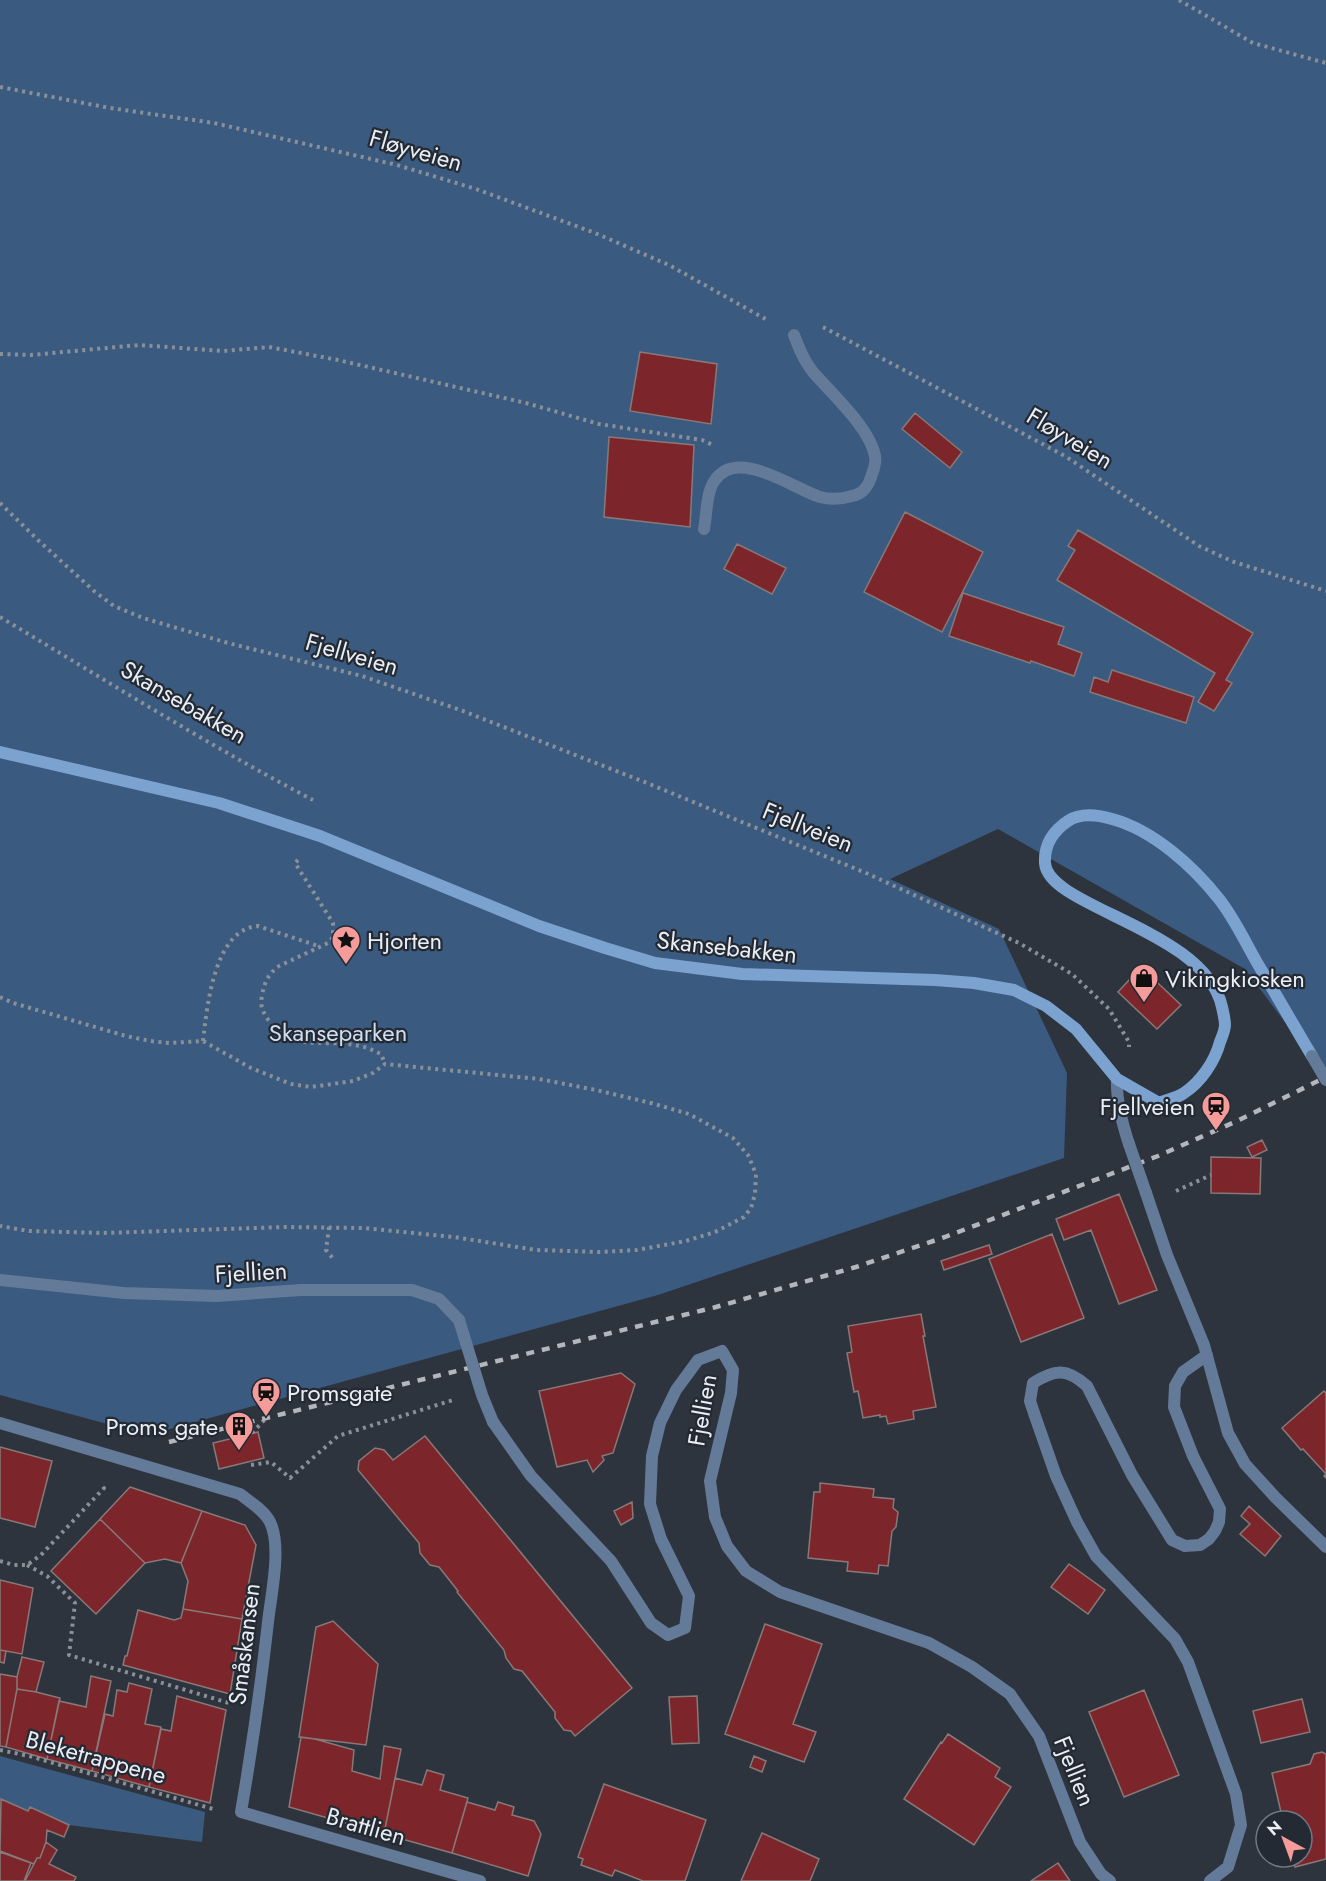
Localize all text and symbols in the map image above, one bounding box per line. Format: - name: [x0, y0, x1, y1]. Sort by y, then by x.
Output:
- street label: Fløyveien: [365, 120, 467, 180]
- street label: Fløyveien: [1020, 398, 1120, 478]
- street label: Fjellveien: [301, 624, 403, 684]
- street label: Skansebakken: [114, 652, 254, 752]
- street label: Fjellveien: [757, 793, 859, 861]
- street label: Skansebakken: [655, 922, 799, 972]
- place label: Hjorten: [367, 923, 442, 958]
- place icon: Hjorten: [330, 924, 362, 966]
- place label: Vikingkiosken: [1165, 961, 1305, 996]
- shop icon: Vikingkiosken: [1128, 962, 1160, 1004]
- park label: Skanseparken: [269, 1015, 407, 1050]
- place label: Fjellveien: [1100, 1089, 1195, 1124]
- station icon: Fjellveien: [1200, 1090, 1232, 1132]
- street label: Fjellien: [214, 1253, 288, 1291]
- street label: Fjellien: [678, 1371, 726, 1449]
- place label: Promsgate: [287, 1375, 392, 1410]
- station icon: Promsgate: [250, 1376, 282, 1418]
- place label: Proms gate: [105, 1409, 218, 1444]
- building icon: Proms gate: [223, 1410, 255, 1452]
- street label: Småskansen: [219, 1581, 269, 1707]
- street label: Bleketrappene: [22, 1721, 170, 1793]
- street label: Fjellien: [1045, 1731, 1105, 1811]
- street label: Brattlien: [322, 1798, 410, 1854]
- north arrow: [1254, 1809, 1314, 1869]
- text: N: [1262, 1815, 1287, 1841]

